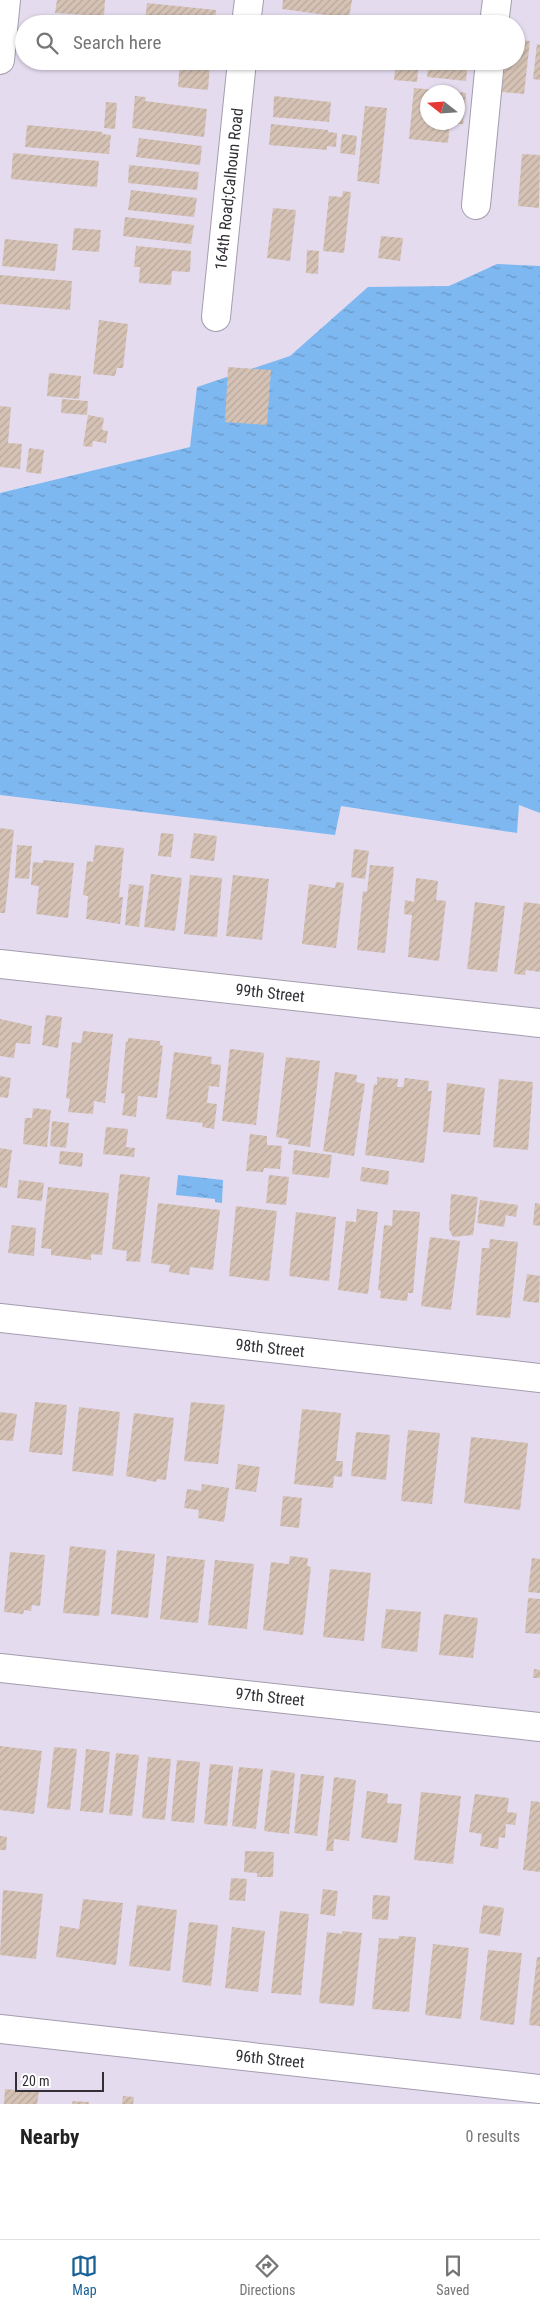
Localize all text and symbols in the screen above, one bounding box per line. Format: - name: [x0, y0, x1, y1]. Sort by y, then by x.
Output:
- search box: [15, 15, 525, 70]
- icon: search: [33, 29, 61, 57]
- text: Search here: [73, 31, 161, 54]
- north arrow: [420, 85, 465, 130]
- street label: 164th Road;Calhoun Road: [211, 107, 247, 271]
- street label: 99th Street: [234, 980, 306, 1006]
- street label: 98th Street: [234, 1335, 306, 1361]
- street label: 97th Street: [234, 1684, 306, 1710]
- street label: 96th Street: [234, 2046, 306, 2072]
- scale bar: [15, 2069, 104, 2092]
- text: 20 m: [22, 2073, 50, 2089]
- text: Nearby: [20, 2125, 79, 2149]
- text: 0 results: [465, 2127, 520, 2146]
- tab: Map: [70, 2252, 98, 2298]
- tab: Directions: [239, 2252, 295, 2298]
- tab: Saved: [436, 2252, 470, 2298]

